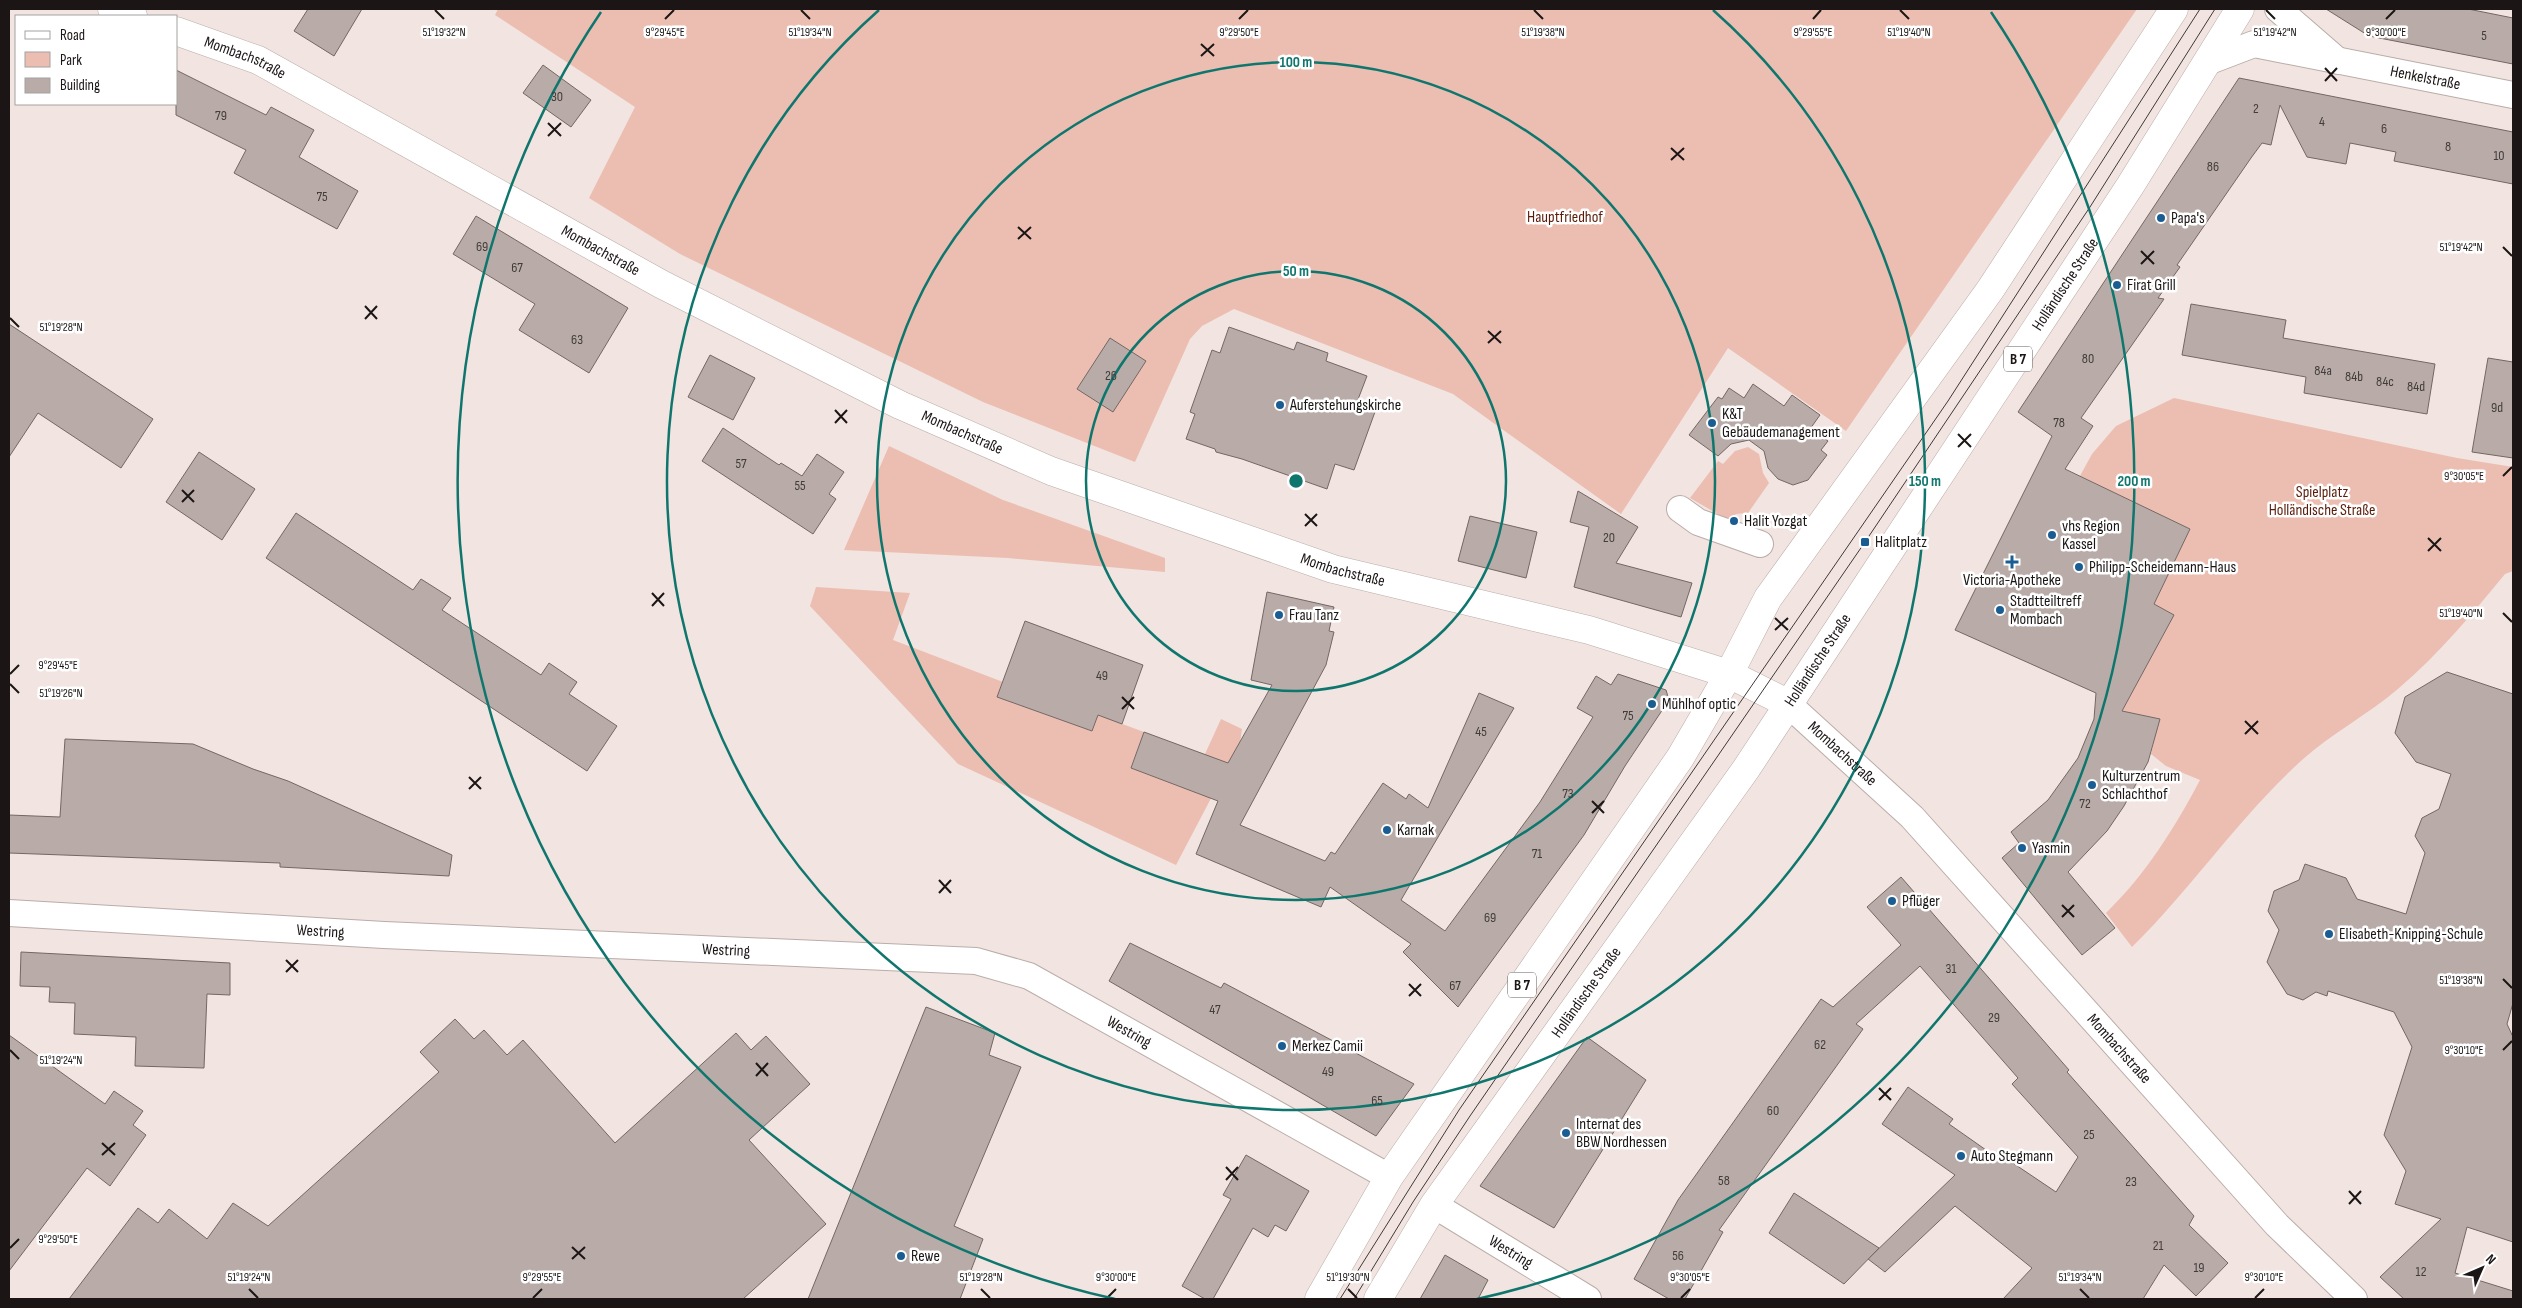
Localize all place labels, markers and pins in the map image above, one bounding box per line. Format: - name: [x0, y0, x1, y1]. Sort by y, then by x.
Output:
- place label: Papa's: [2171, 209, 2205, 228]
- marker: Papa's: [2155, 212, 2167, 224]
- place label: Firat Grill: [2127, 276, 2176, 295]
- marker: Firat Grill: [2111, 279, 2123, 291]
- place label: Auferstehungskirche: [1289, 396, 1401, 415]
- marker: Auferstehungskirche: [1274, 399, 1286, 411]
- place label: K&T Gebäudemanagement: [1722, 405, 1840, 442]
- marker: K&T Gebäudemanagement: [1706, 417, 1718, 429]
- centre of rings: [1287, 472, 1305, 490]
- place label: Halit Yozgat: [1744, 512, 1807, 531]
- marker: Halit Yozgat: [1728, 515, 1740, 527]
- place label: vhs Region Kassel: [2062, 517, 2120, 554]
- marker: vhs Region Kassel: [2046, 529, 2058, 541]
- place label: Halitplatz: [1875, 533, 1927, 552]
- marker: Halitplatz: [1859, 536, 1871, 548]
- marker: Victoria-Apotheke: [2006, 556, 2018, 568]
- place label: Philipp-Scheidemann-Haus: [2089, 558, 2236, 577]
- marker: Philipp-Scheidemann-Haus: [2073, 561, 2085, 573]
- place label: Victoria-Apotheke: [1963, 571, 2061, 590]
- place label: Stadtteiltreff Mombach: [2010, 592, 2082, 629]
- marker: Stadtteiltreff Mombach: [1994, 604, 2006, 616]
- place label: Frau Tanz: [1289, 606, 1339, 625]
- marker: Frau Tanz: [1273, 609, 1285, 621]
- place label: Mühlhof optic: [1662, 695, 1736, 714]
- marker: Mühlhof optic: [1646, 698, 1658, 710]
- place label: Kulturzentrum Schlachthof: [2102, 767, 2180, 804]
- marker: Kulturzentrum Schlachthof: [2086, 779, 2098, 791]
- place label: Karnak: [1397, 821, 1434, 840]
- marker: Karnak: [1381, 824, 1393, 836]
- place label: Yasmin: [2032, 839, 2070, 858]
- marker: Yasmin: [2016, 842, 2028, 854]
- place label: Pflüger: [1902, 892, 1940, 911]
- marker: Pflüger: [1886, 895, 1898, 907]
- place label: Elisabeth-Knipping-Schule: [2339, 925, 2483, 944]
- marker: Elisabeth-Knipping-Schule: [2323, 928, 2335, 940]
- place label: Merkez Camii: [1292, 1037, 1363, 1056]
- marker: Merkez Camii: [1276, 1040, 1288, 1052]
- place label: Internat des BBW Nordhessen: [1576, 1115, 1667, 1152]
- marker: Internat des BBW Nordhessen: [1560, 1127, 1572, 1139]
- place label: Auto Stegmann: [1970, 1147, 2053, 1166]
- marker: Auto Stegmann: [1955, 1150, 1967, 1162]
- place label: Rewe: [911, 1247, 940, 1266]
- marker: Rewe: [895, 1250, 907, 1262]

